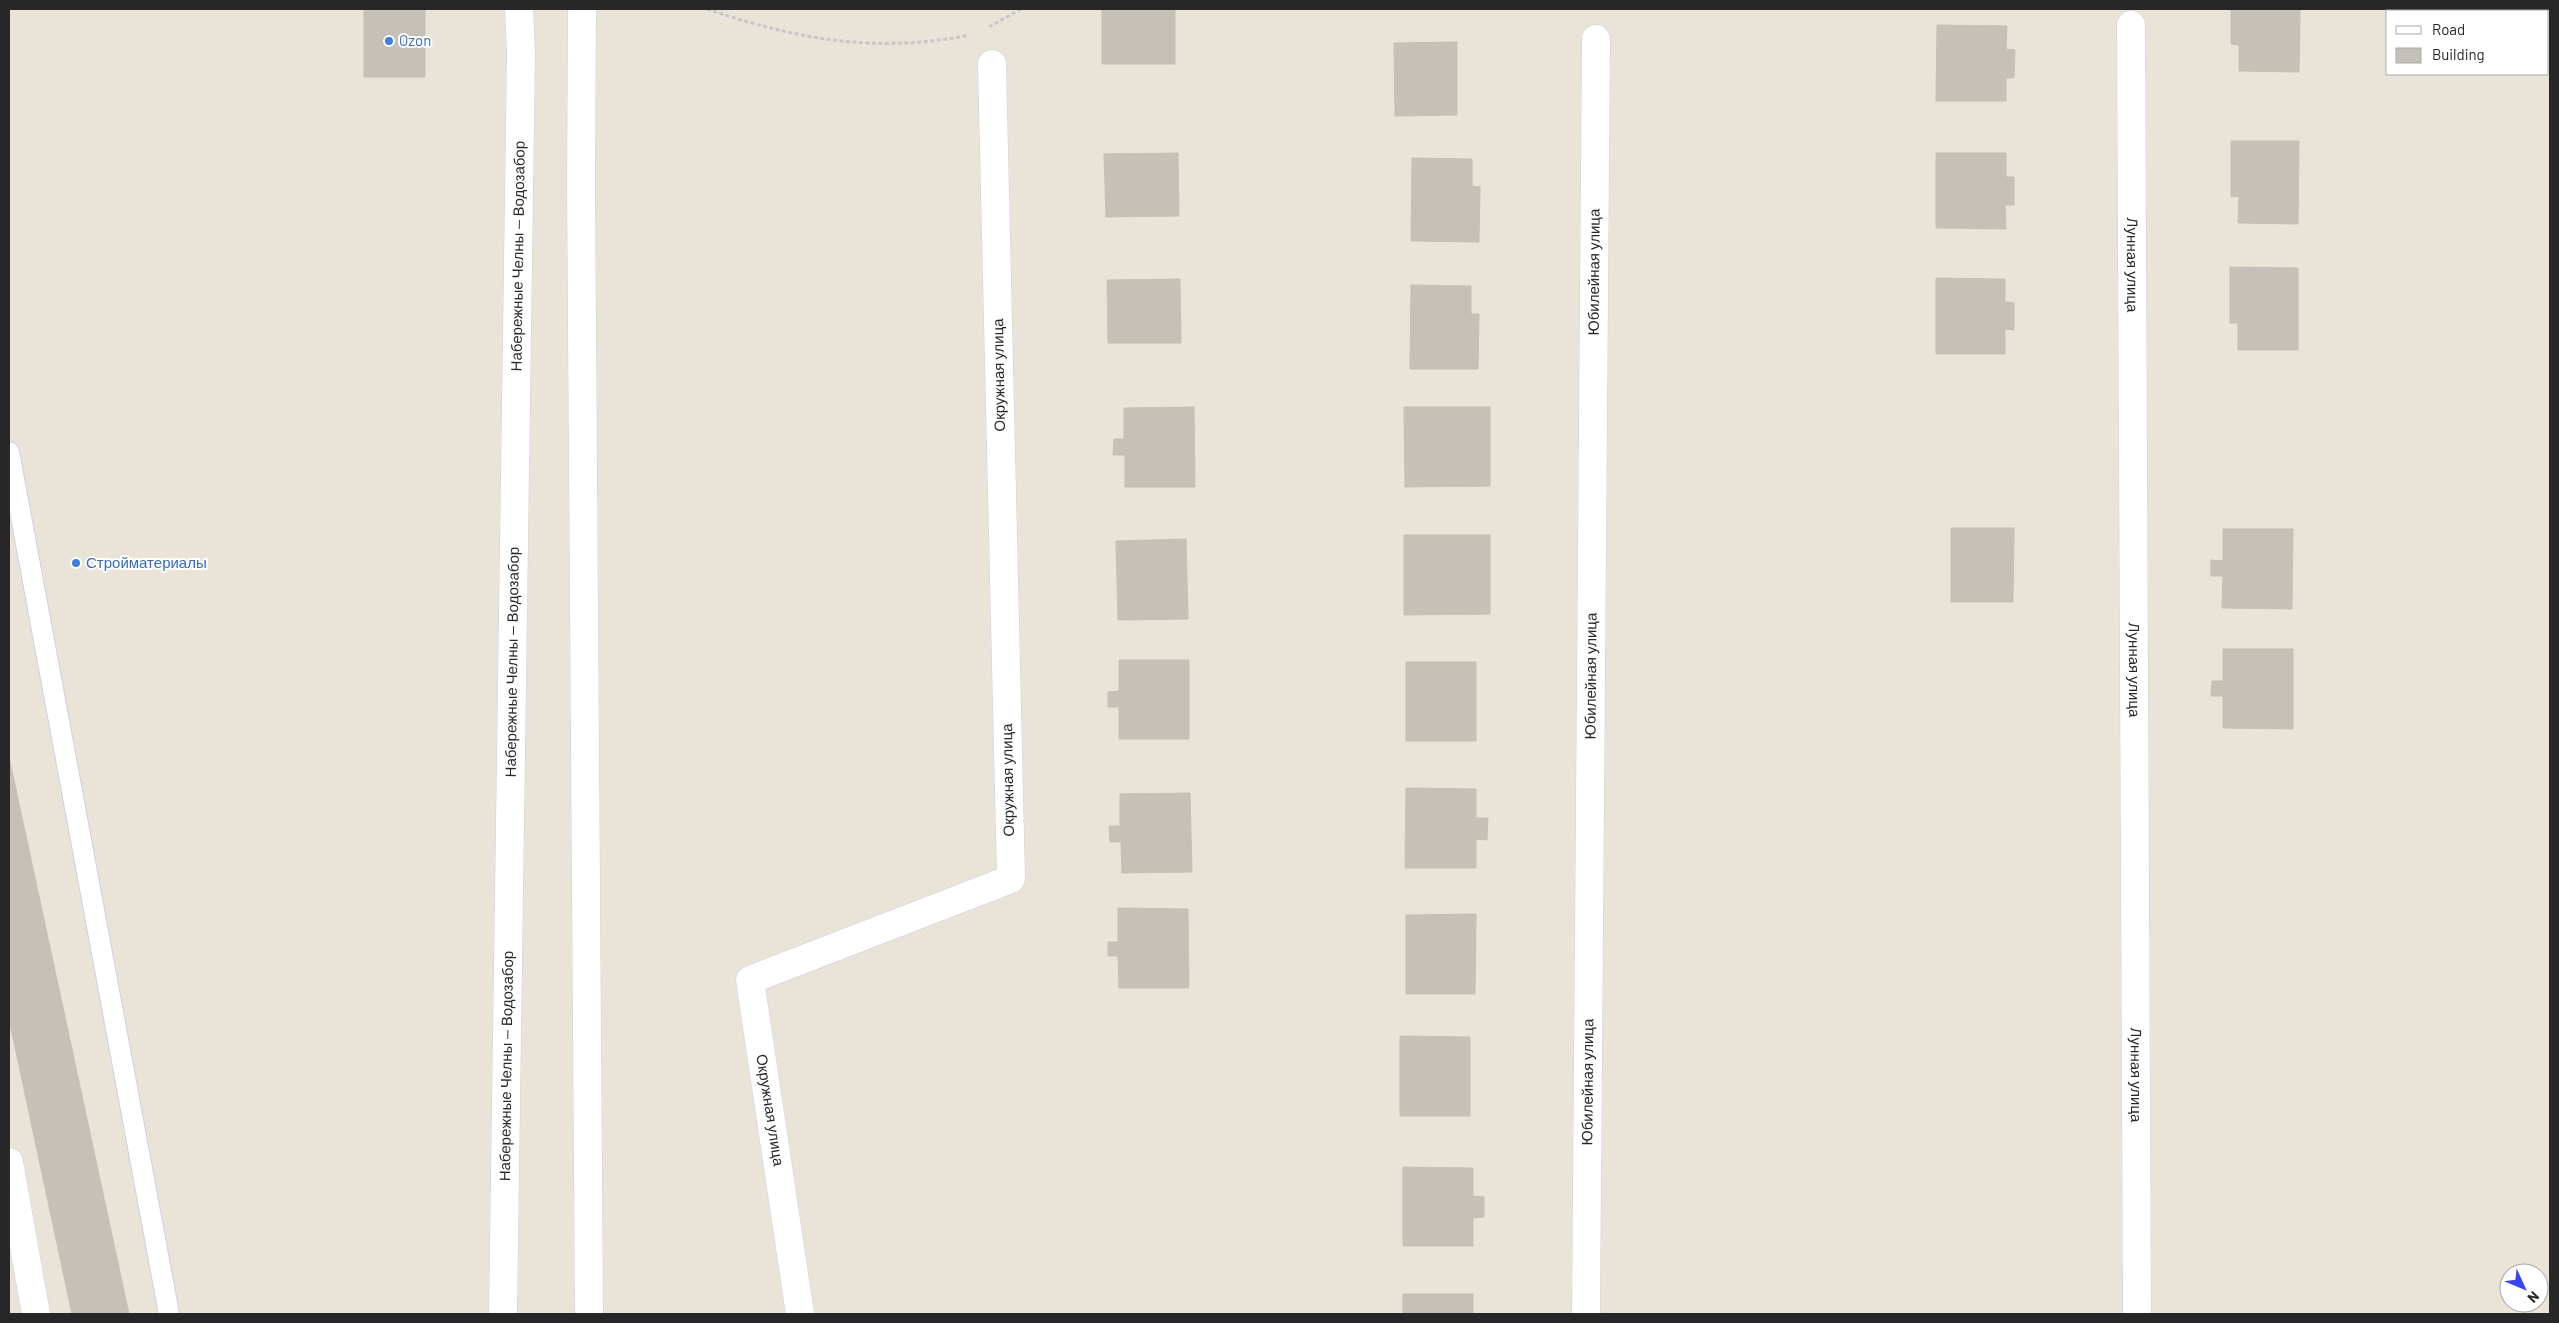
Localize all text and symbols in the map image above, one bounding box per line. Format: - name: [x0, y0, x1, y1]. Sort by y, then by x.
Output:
- legend: [2386, 10, 2549, 75]
- text: Road: [2432, 20, 2465, 38]
- place label: Ozon: [399, 31, 431, 49]
- marker: Ozon: [383, 35, 395, 47]
- text: Building: [2432, 45, 2485, 63]
- street label: Набережные Челны — Водозабор: [506, 141, 528, 371]
- street label: Юбилейная улица: [1584, 208, 1603, 335]
- street label: Лунная улица: [2124, 218, 2142, 313]
- street label: Окружная улица: [988, 318, 1008, 432]
- street label: Набережные Челны — Водозабор: [501, 547, 522, 777]
- place label: Стройматериалы: [86, 553, 207, 571]
- marker: Стройматериалы: [70, 557, 82, 569]
- street label: Юбилейная улица: [1581, 612, 1600, 739]
- street label: Лунная улица: [2126, 623, 2144, 718]
- street label: Окружная улица: [997, 723, 1017, 837]
- street label: Набережные Челны — Водозабор: [495, 951, 516, 1181]
- street label: Юбилейная улица: [1577, 1018, 1596, 1145]
- street label: Лунная улица: [2128, 1028, 2146, 1123]
- street label: Окружная улица: [753, 1053, 789, 1168]
- north arrow: [2499, 1263, 2549, 1313]
- text: N: [2524, 1288, 2543, 1307]

